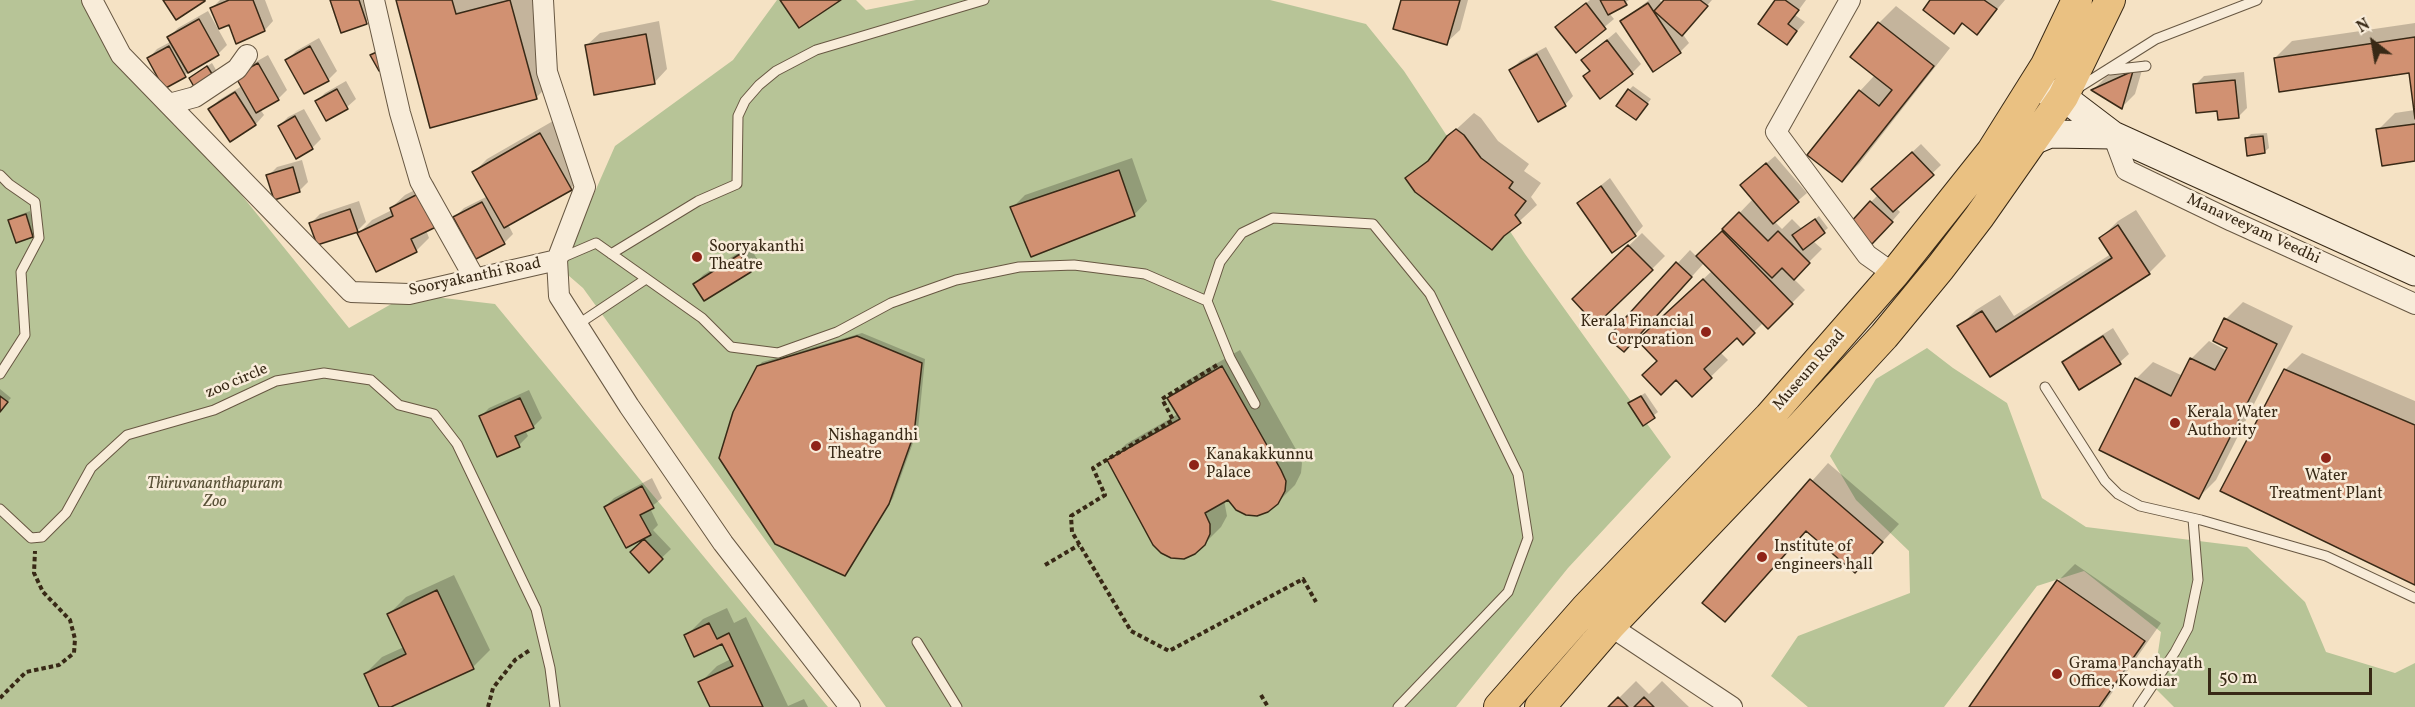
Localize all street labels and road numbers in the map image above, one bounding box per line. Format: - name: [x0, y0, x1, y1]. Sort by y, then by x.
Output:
- street label: Manaveeyam Veedhi: [2183, 191, 2323, 269]
- street label: Sooryakanthi Road: [407, 255, 543, 301]
- street label: Museum Road: [1770, 327, 1850, 415]
- street label: zoo circle: [203, 360, 271, 404]

